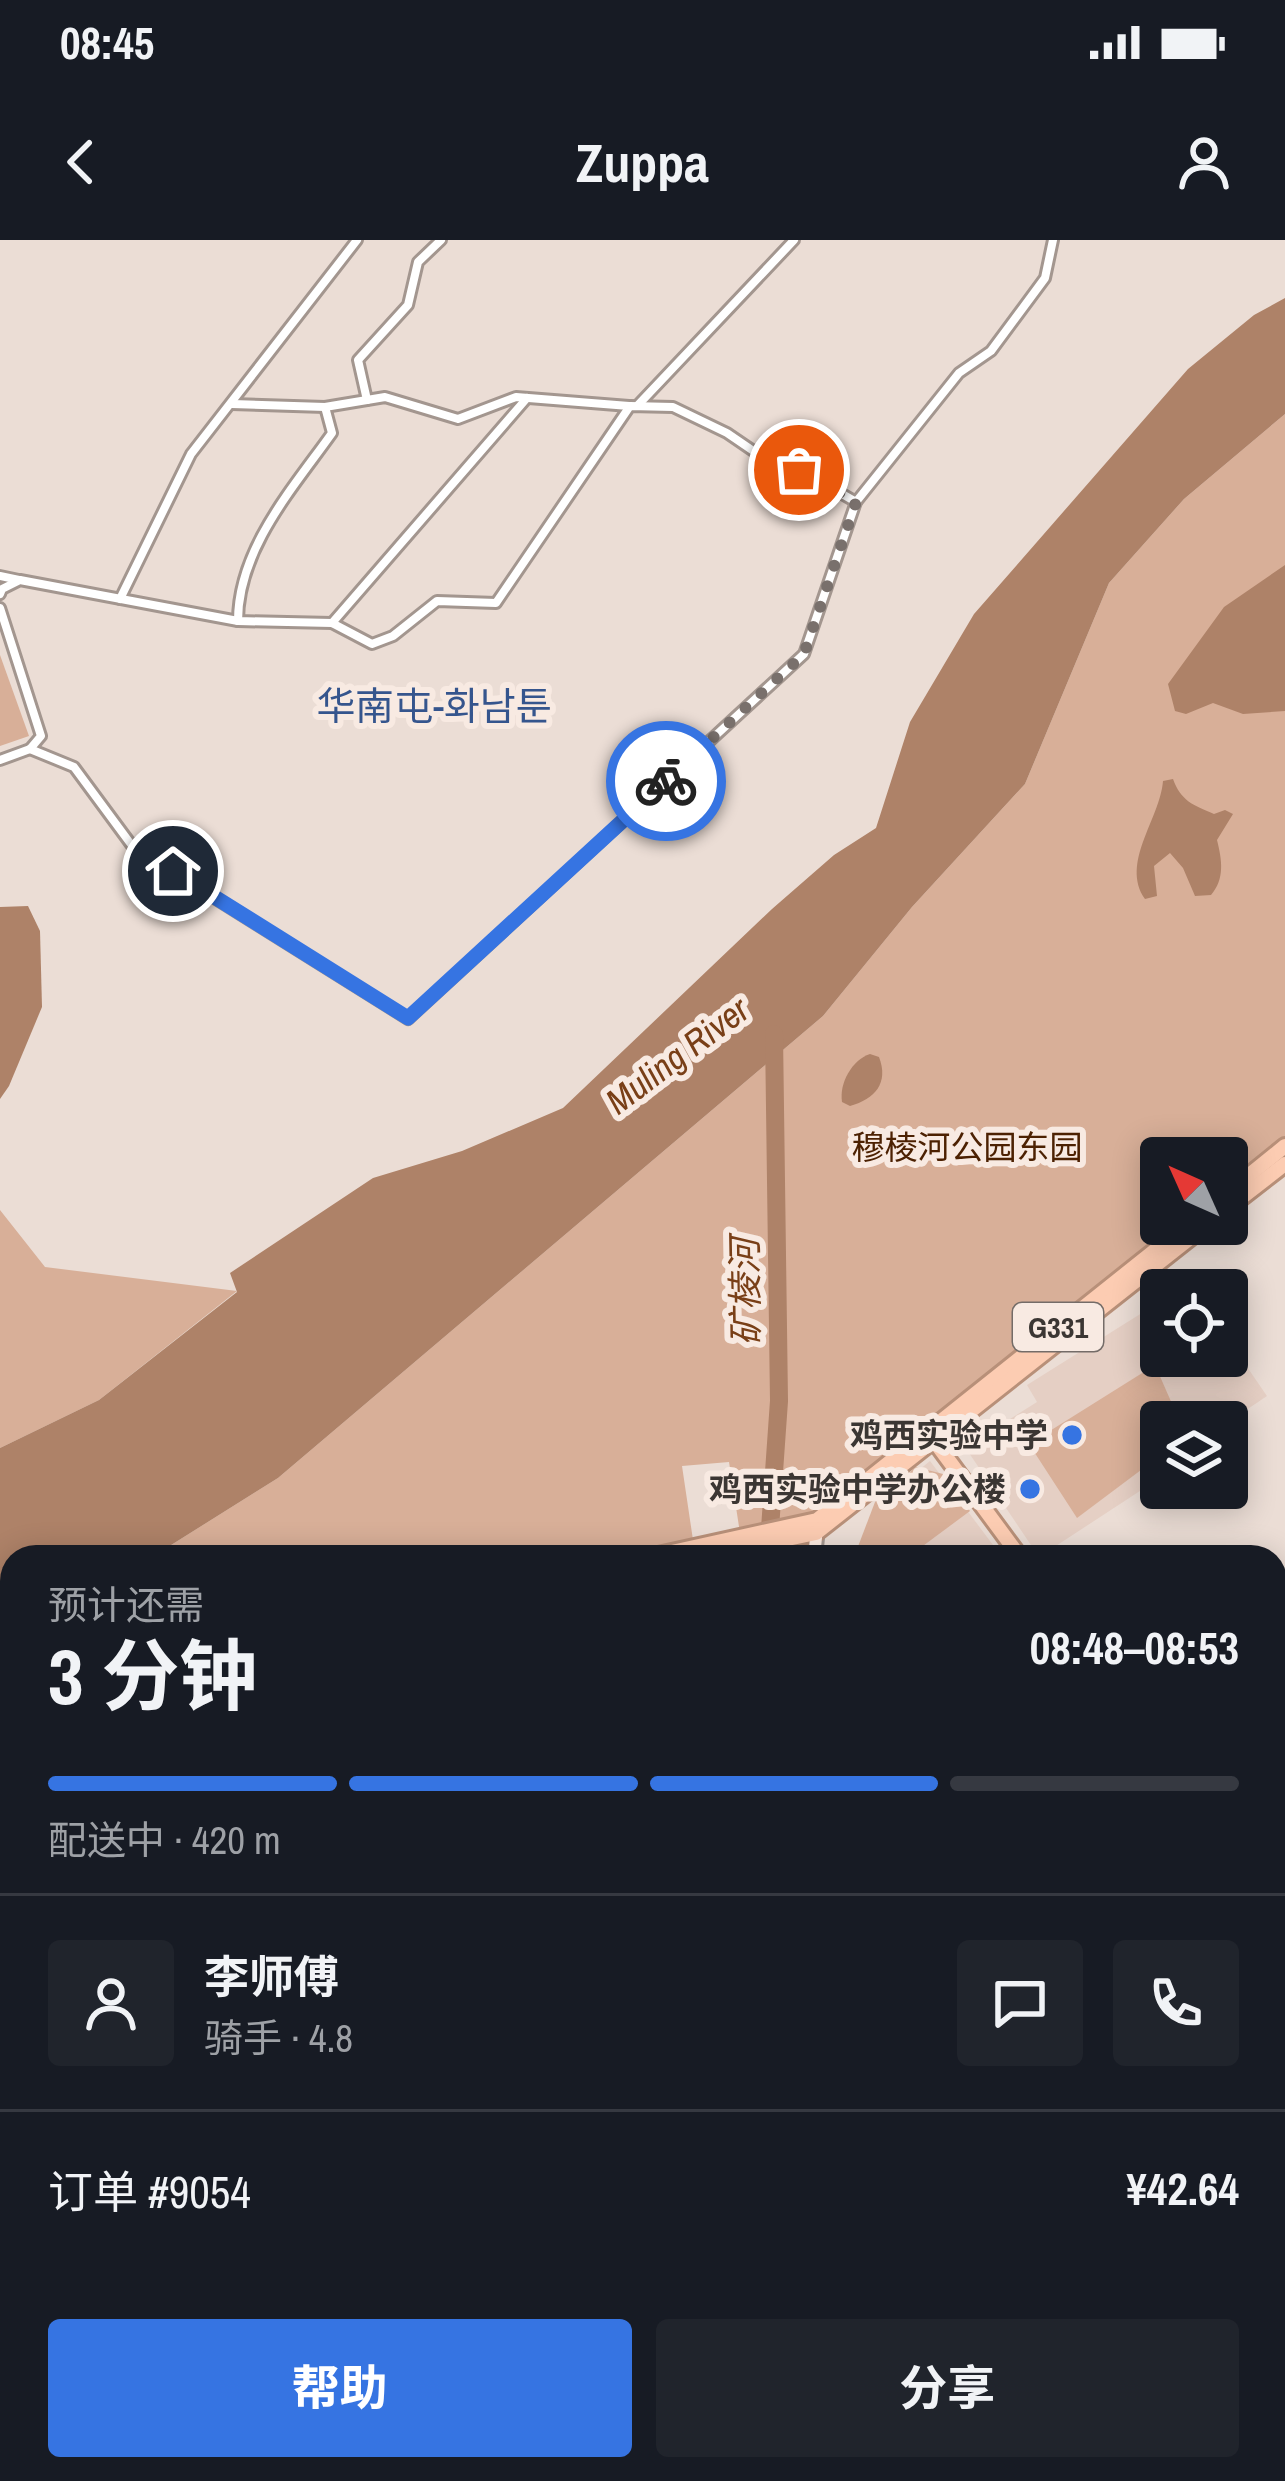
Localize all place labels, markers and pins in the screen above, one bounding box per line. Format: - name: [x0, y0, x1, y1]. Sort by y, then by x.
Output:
- pin: [748, 419, 850, 521]
- pin: [122, 820, 224, 922]
- place label: 鸡西实验中学: [850, 1413, 1048, 1457]
- marker: 鸡西实验中学: [1059, 1422, 1085, 1448]
- place label: 鸡西实验中学办公楼: [709, 1467, 1006, 1511]
- marker: 鸡西实验中学办公楼: [1017, 1476, 1043, 1502]

